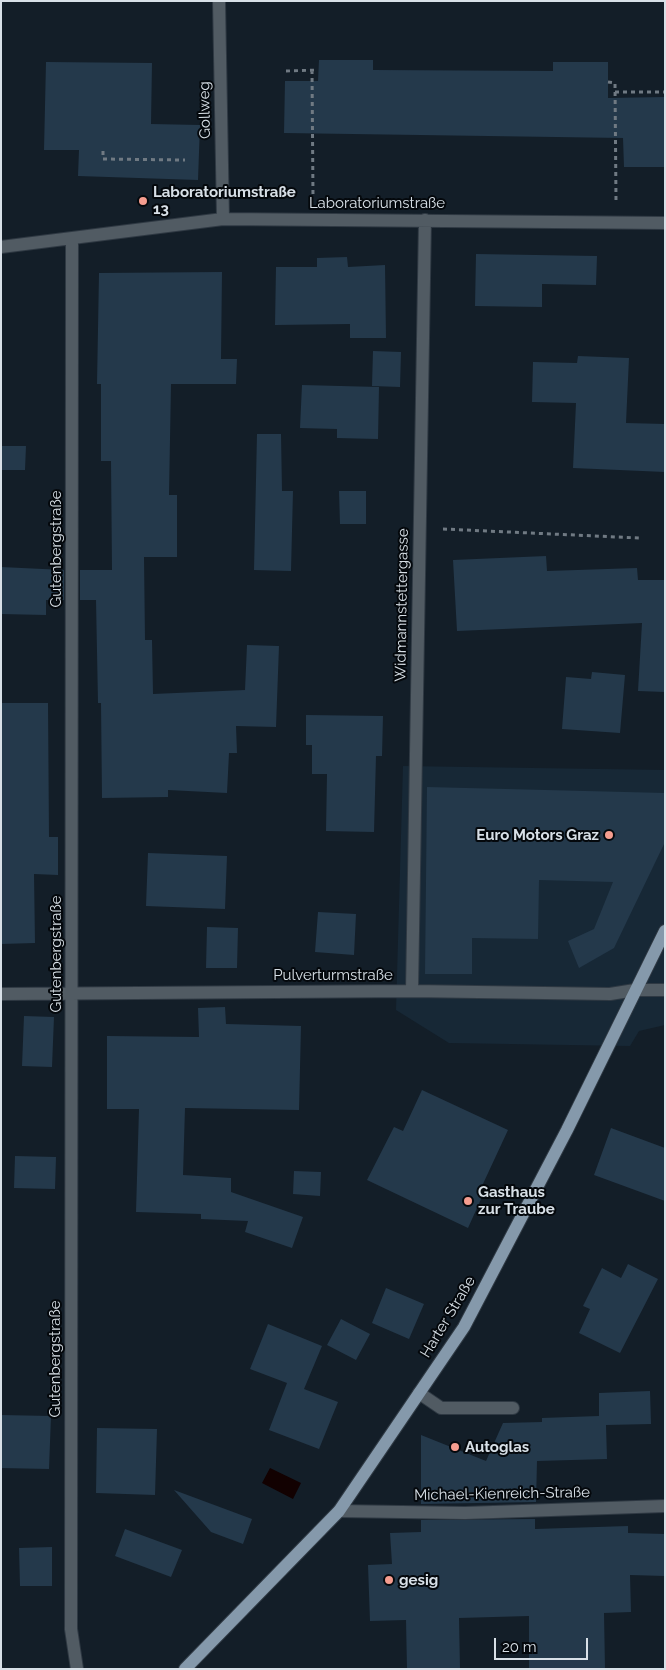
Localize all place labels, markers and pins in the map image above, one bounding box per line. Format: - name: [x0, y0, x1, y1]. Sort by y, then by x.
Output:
- place label: Laboratoriumstraße 13: [153, 183, 296, 218]
- marker: Laboratoriumstraße 13: [137, 195, 149, 207]
- place label: Euro Motors Graz: [476, 826, 599, 844]
- marker: Euro Motors Graz: [603, 829, 615, 841]
- place label: Gasthaus zur Traube: [478, 1183, 555, 1218]
- marker: Gasthaus zur Traube: [462, 1195, 474, 1207]
- place label: Autoglas: [465, 1438, 529, 1456]
- marker: Autoglas: [449, 1441, 461, 1453]
- place label: gesig: [399, 1571, 438, 1589]
- marker: gesig: [383, 1574, 395, 1586]

